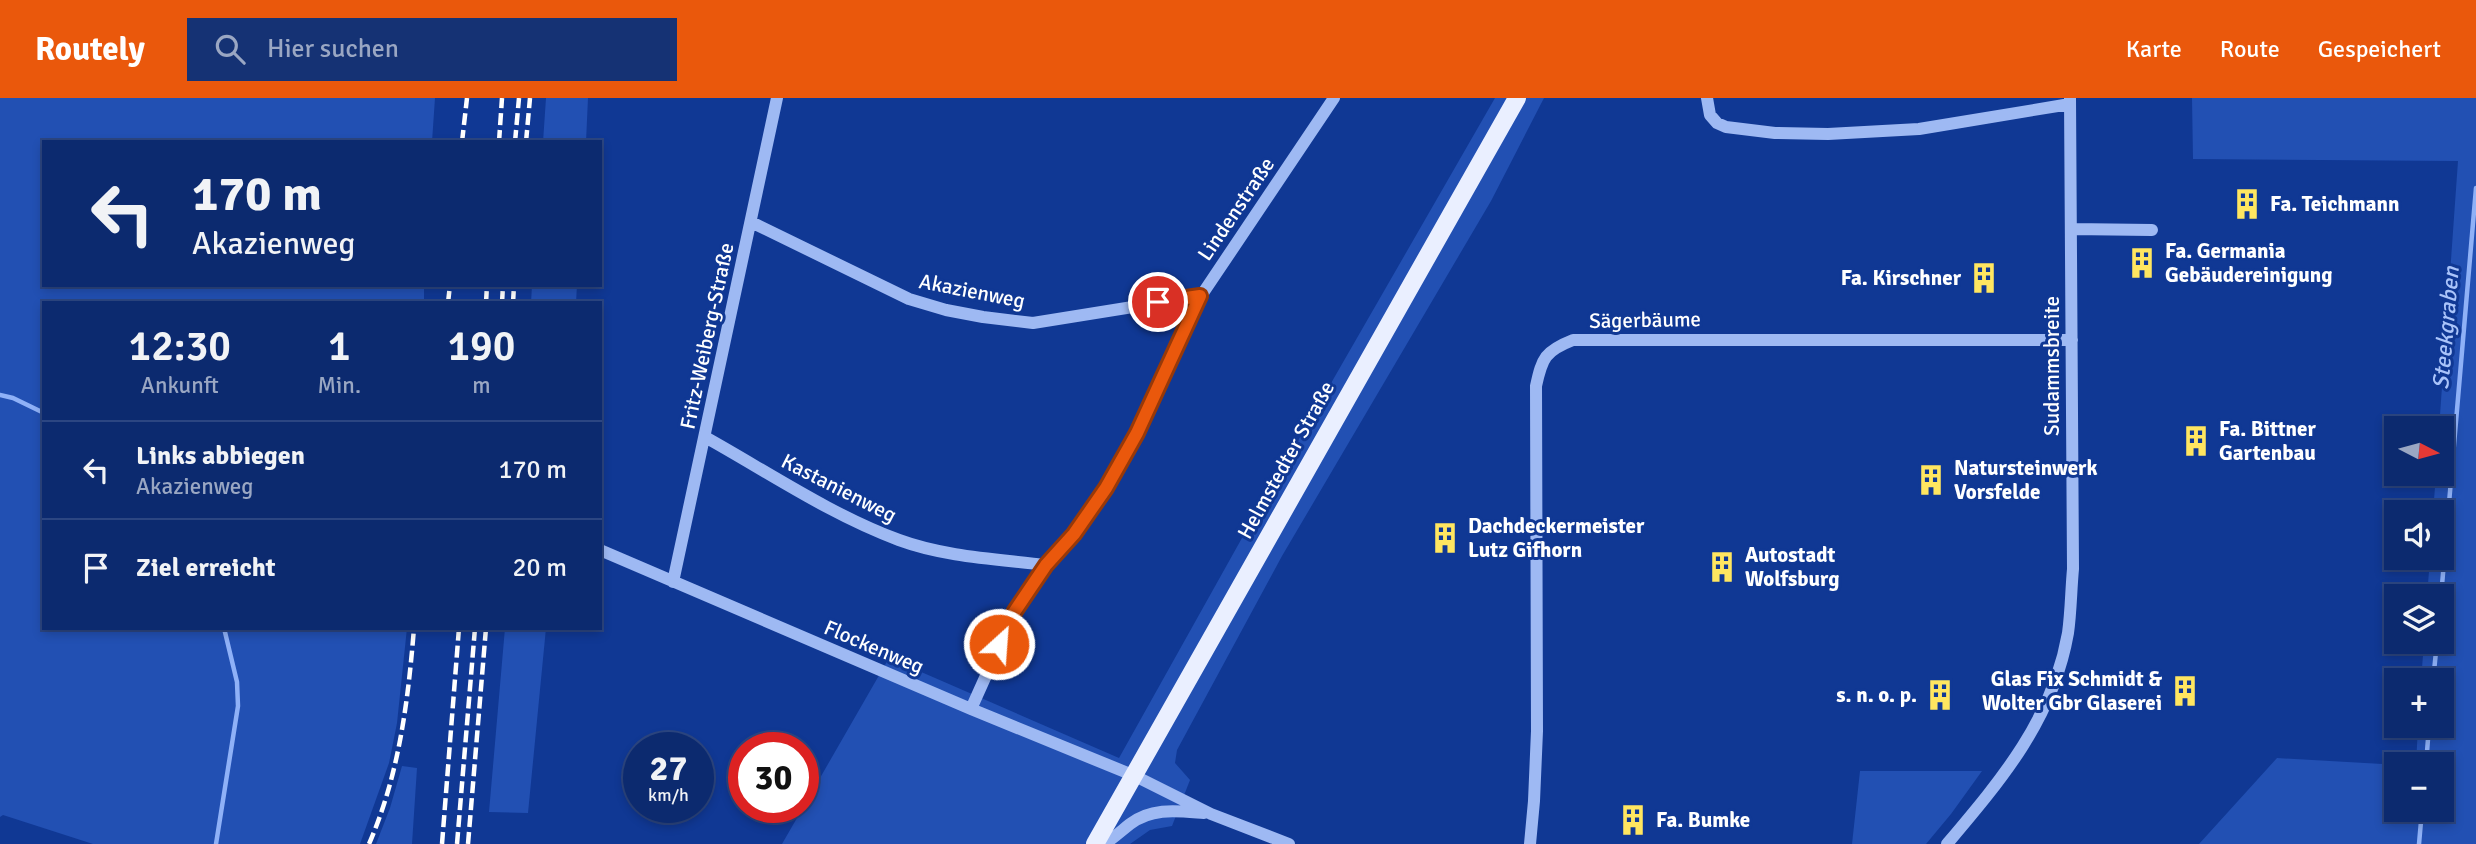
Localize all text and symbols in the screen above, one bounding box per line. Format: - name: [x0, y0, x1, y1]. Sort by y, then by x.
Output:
- search box: [187, 18, 677, 81]
- text: Routely: [35, 29, 145, 70]
- icon: search: [211, 30, 249, 68]
- text: Hier suchen: [267, 33, 399, 65]
- text: Karte: [2126, 34, 2182, 64]
- text: Route: [2220, 34, 2280, 64]
- text: Gespeichert: [2318, 34, 2441, 64]
- street label: Lindenstraße: [1192, 152, 1280, 266]
- text: 170 m: [192, 164, 322, 224]
- icon: left: [77, 168, 168, 259]
- building icon: Fa. Teichmann: [2230, 187, 2264, 221]
- place label: Fa. Teichmann: [2270, 191, 2400, 217]
- text: Akazienweg: [192, 224, 355, 263]
- place label: Fa. Germania Gebäudereinigung: [2165, 238, 2332, 288]
- street label: Fritz-Weiberg-Straße: [675, 240, 739, 432]
- building icon: Fa. Germania Gebäudereinigung: [2125, 246, 2159, 280]
- building icon: Fa. Kirschner: [1967, 261, 2001, 295]
- water label: Steekgraben: [2426, 264, 2466, 391]
- place label: Fa. Kirschner: [1841, 265, 1962, 291]
- street label: Akazienweg: [917, 268, 1027, 314]
- pin: [1128, 272, 1188, 332]
- icon: arrive: [1139, 283, 1177, 321]
- street label: Sudammsbreite: [2039, 296, 2065, 436]
- street label: Sägerbäume: [1589, 306, 1701, 334]
- text: 12:30: [128, 321, 231, 372]
- text: 1: [328, 321, 351, 372]
- text: 190: [447, 321, 515, 372]
- text: Ankunft: [141, 371, 219, 400]
- text: Min.: [318, 371, 361, 400]
- text: m: [472, 371, 491, 400]
- street label: Helmstedter Straße: [1232, 377, 1340, 543]
- place label: Fa. Bittner Gartenbau: [2219, 416, 2317, 466]
- north arrow: [2384, 416, 2454, 486]
- map controls: [2384, 416, 2454, 822]
- building icon: Fa. Bittner Gartenbau: [2179, 424, 2213, 458]
- text: Links abbiegen: [136, 440, 305, 472]
- street label: Kastanienweg: [777, 448, 901, 528]
- icon: left: [77, 451, 115, 489]
- text: 170 m: [498, 454, 567, 486]
- place label: Natursteinwerk Vorsfelde: [1954, 455, 2097, 505]
- building icon: Natursteinwerk Vorsfelde: [1914, 463, 1948, 497]
- text: Akazienweg: [136, 472, 253, 501]
- button: sound: [2384, 500, 2454, 570]
- place label: Dachdeckermeister Lutz Gifhorn: [1468, 513, 1645, 563]
- building icon: Dachdeckermeister Lutz Gifhorn: [1428, 521, 1462, 555]
- place label: Autostadt Wolfsburg: [1745, 542, 1839, 592]
- icon: arrive: [77, 549, 115, 587]
- building icon: Autostadt Wolfsburg: [1705, 550, 1739, 584]
- text: Ziel erreicht: [136, 552, 276, 584]
- text: 20 m: [512, 552, 567, 584]
- button: layers: [2384, 584, 2454, 654]
- position arrow: [962, 607, 1036, 681]
- street label: Flockenweg: [820, 614, 928, 680]
- place label: Glas Fix Schmidt & Wolter Gbr Glaserei: [1982, 666, 2162, 716]
- button: +: [2384, 668, 2454, 738]
- building icon: Glas Fix Schmidt & Wolter Gbr Glaserei: [2168, 674, 2202, 708]
- building icon: s. n. o. p.: [1923, 678, 1957, 712]
- place label: s. n. o. p.: [1836, 682, 1917, 708]
- speed limit sign: 30: [728, 732, 819, 823]
- text: 27: [650, 747, 687, 790]
- button: −: [2384, 752, 2454, 822]
- text: km/h: [648, 784, 689, 806]
- building icon: Fa. Bumke: [1616, 803, 1650, 837]
- place label: Fa. Bumke: [1656, 807, 1750, 833]

